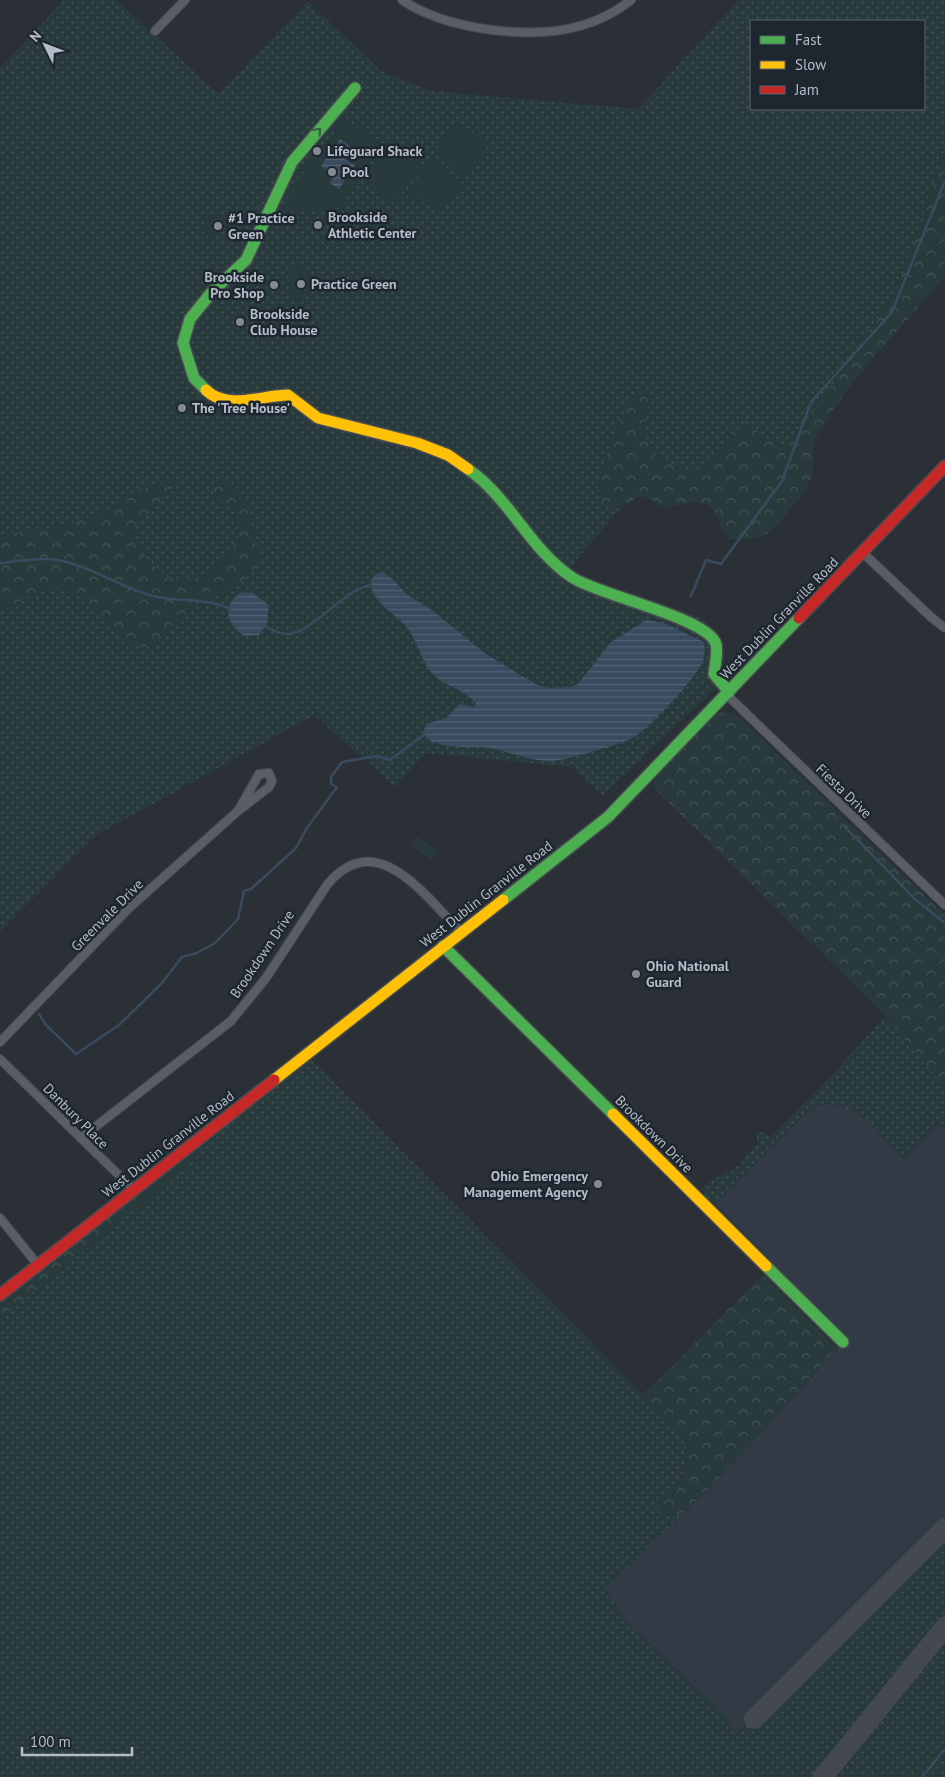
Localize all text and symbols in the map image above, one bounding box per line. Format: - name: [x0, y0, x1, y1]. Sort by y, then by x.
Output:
- north arrow: [20, 20, 70, 70]
- legend: [750, 20, 925, 110]
- text: N: [26, 27, 45, 46]
- text: Fast: [795, 30, 822, 49]
- text: Slow: [795, 55, 826, 74]
- text: Jam: [794, 80, 819, 99]
- one-way arrow: [312, 127, 321, 136]
- place label: Lifeguard Shack: [327, 142, 422, 160]
- marker: Lifeguard Shack: [311, 145, 323, 157]
- place label: Pool: [342, 163, 370, 181]
- marker: Pool: [326, 166, 338, 178]
- place label: Brookside Athletic Center: [328, 208, 417, 242]
- place label: #1 Practice Green: [228, 209, 295, 243]
- marker: Brookside Athletic Center: [312, 219, 324, 231]
- marker: #1 Practice Green: [212, 220, 224, 232]
- place label: Brookside Pro Shop: [205, 268, 264, 302]
- place label: Practice Green: [311, 275, 397, 293]
- marker: Practice Green: [295, 278, 307, 290]
- marker: Brookside Pro Shop: [268, 279, 280, 291]
- place label: Brookside Club House: [250, 305, 318, 339]
- marker: Brookside Club House: [234, 316, 246, 328]
- place label: The 'Tree House': [192, 399, 290, 417]
- marker: The 'Tree House': [176, 402, 188, 414]
- street label: West Dublin Granville Road: [716, 553, 842, 683]
- street label: Fiesta Drive: [812, 760, 876, 822]
- street label: West Dublin Granville Road: [416, 837, 556, 951]
- street label: Greenvale Drive: [67, 875, 147, 955]
- street label: Brookdown Drive: [226, 906, 298, 1002]
- place label: Ohio National Guard: [646, 957, 730, 991]
- marker: Ohio National Guard: [630, 968, 642, 980]
- street label: Danbury Place: [39, 1079, 113, 1153]
- street label: West Dublin Granville Road: [98, 1087, 238, 1201]
- street label: Brookdown Drive: [611, 1091, 697, 1177]
- place label: Ohio Emergency Management Agency: [464, 1167, 588, 1201]
- marker: Ohio Emergency Management Agency: [592, 1178, 604, 1190]
- scale bar: [22, 1724, 132, 1756]
- text: 100 m: [30, 1732, 71, 1751]

